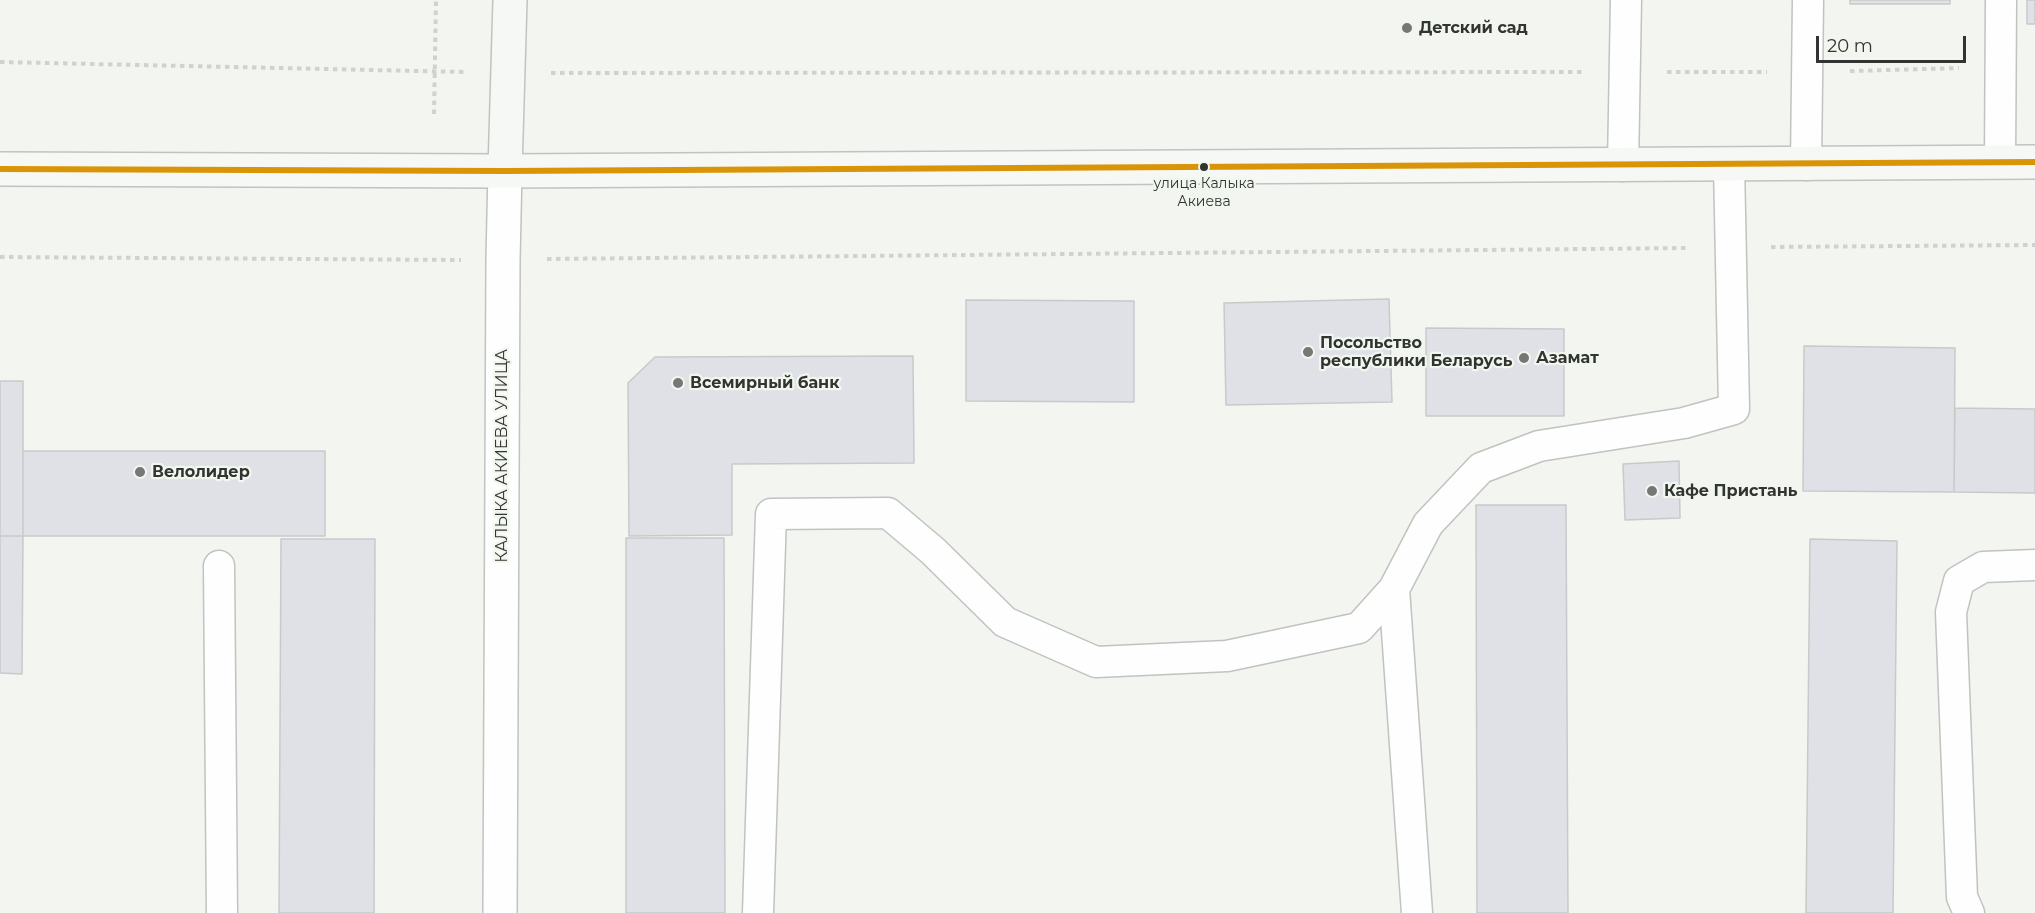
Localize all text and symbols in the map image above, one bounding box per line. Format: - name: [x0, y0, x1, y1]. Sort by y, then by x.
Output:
- place label: Детский сад: [1419, 18, 1528, 38]
- marker: Детский сад: [1400, 21, 1414, 35]
- scale bar: [1819, 24, 1969, 62]
- text: 20 m: [1827, 35, 1873, 57]
- marker: улица Калыка Акиева: [1198, 161, 1210, 173]
- place label: улица Калыка Акиева: [1153, 176, 1255, 208]
- place label: Посольство республики Беларусь: [1320, 333, 1512, 371]
- marker: Посольство республики Беларусь: [1301, 345, 1315, 359]
- place label: Азамат: [1536, 348, 1599, 368]
- street label: КАЛЫКА АКИЕВА УЛИЦА: [492, 349, 512, 563]
- marker: Азамат: [1517, 351, 1531, 365]
- place label: Всемирный банк: [690, 373, 839, 393]
- marker: Всемирный банк: [671, 376, 685, 390]
- place label: Велолидер: [152, 462, 250, 482]
- marker: Велолидер: [133, 465, 147, 479]
- place label: Кафе Пристань: [1664, 481, 1797, 501]
- marker: Кафе Пристань: [1645, 484, 1659, 498]

